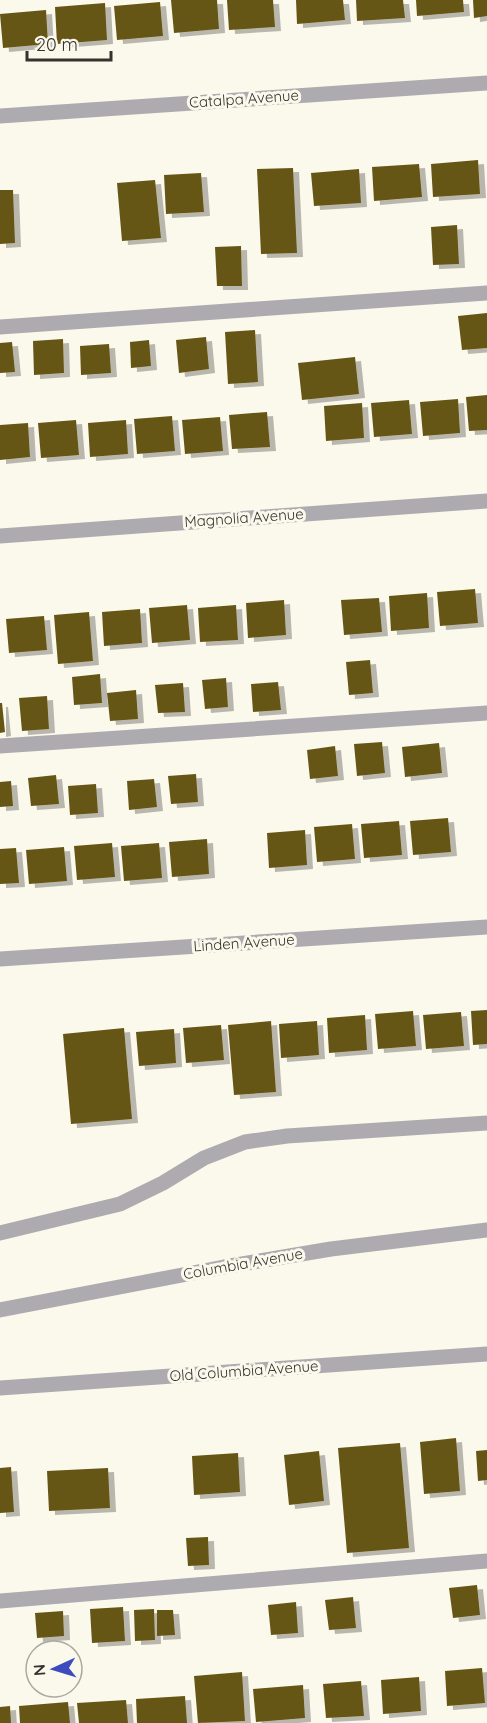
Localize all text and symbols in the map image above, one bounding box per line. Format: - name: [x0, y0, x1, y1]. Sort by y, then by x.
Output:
- scale bar: [27, 24, 111, 62]
- text: 20 m: [36, 33, 78, 56]
- street label: Catalpa Avenue: [188, 85, 300, 112]
- street label: Magnolia Avenue: [184, 504, 304, 531]
- street label: Linden Avenue: [193, 929, 295, 956]
- street label: Columbia Avenue: [182, 1244, 304, 1283]
- street label: Old Columbia Avenue: [169, 1356, 319, 1385]
- north arrow: [24, 1639, 84, 1699]
- text: N: [29, 1663, 49, 1677]

